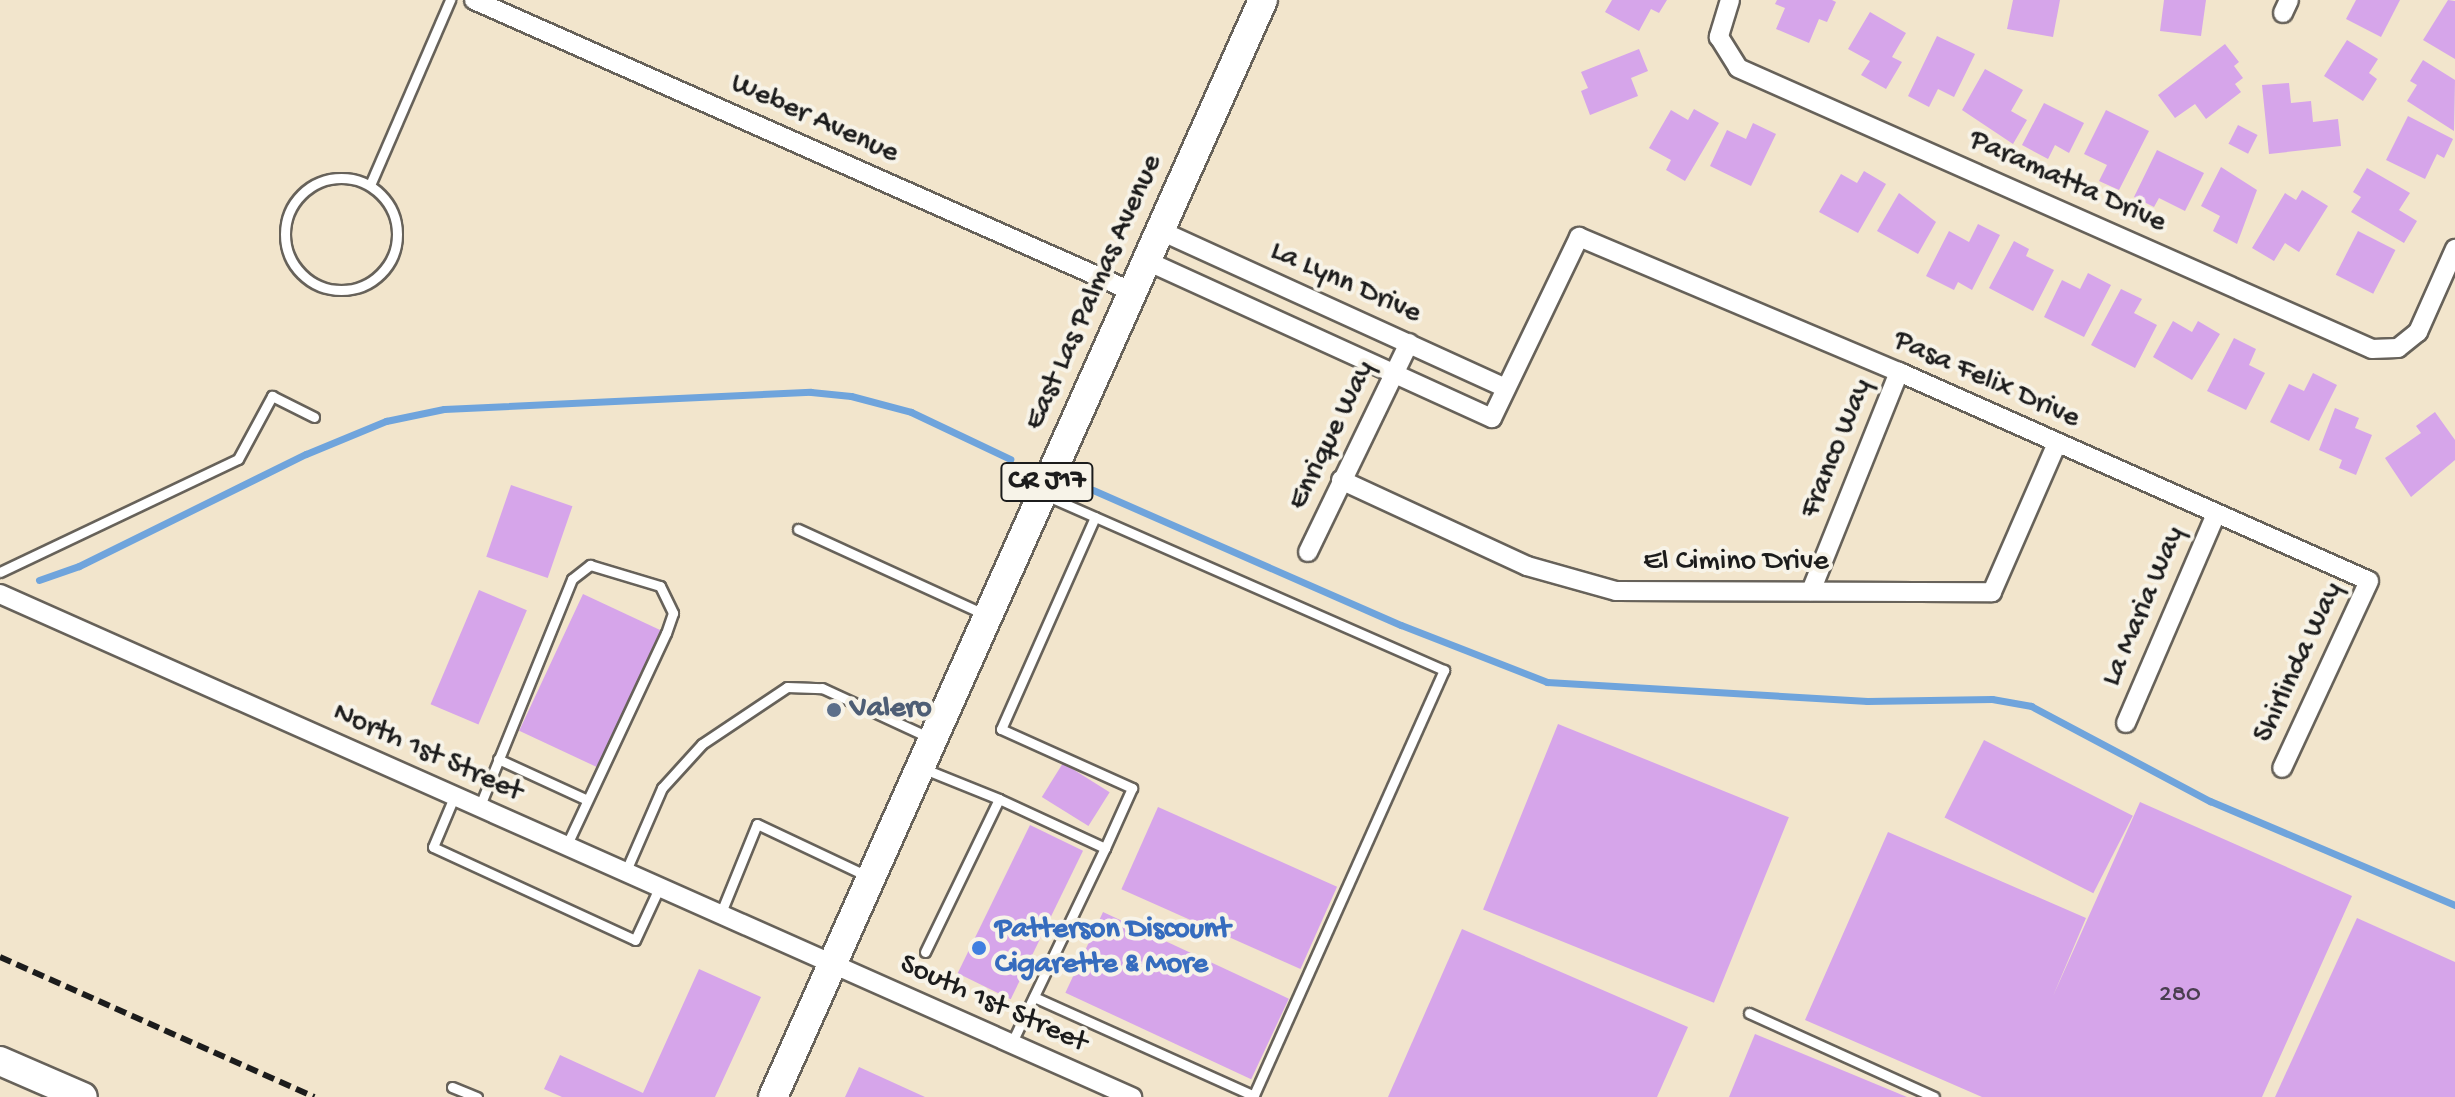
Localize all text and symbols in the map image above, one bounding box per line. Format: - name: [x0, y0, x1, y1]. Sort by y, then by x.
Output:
- street label: Weber Avenue: [724, 67, 904, 173]
- street label: Paramatta Drive: [1963, 123, 2171, 243]
- street label: East Las Palmas Avenue: [1018, 150, 1172, 436]
- street label: La Lynn Drive: [1264, 235, 1426, 333]
- street label: Pasa Felix Drive: [1887, 324, 2085, 438]
- street label: Enrique Way: [1281, 355, 1385, 517]
- street label: Franco Way: [1794, 374, 1882, 524]
- road number: CR J17: [999, 458, 1095, 506]
- street label: La Maria Way: [2095, 522, 2195, 692]
- street label: El Cimino Drive: [1643, 545, 1829, 581]
- street label: Shirlinda Way: [2247, 577, 2353, 749]
- place label: Valero: [850, 692, 932, 728]
- street label: North 1st Street: [327, 696, 527, 812]
- marker: Valero: [825, 701, 843, 719]
- place label: Patterson Discount Cigarette & More: [995, 913, 1230, 984]
- marker: Patterson Discount Cigarette & More: [970, 939, 988, 957]
- street label: South 1st Street: [894, 948, 1092, 1062]
- house number: 280: [2159, 980, 2201, 1012]

